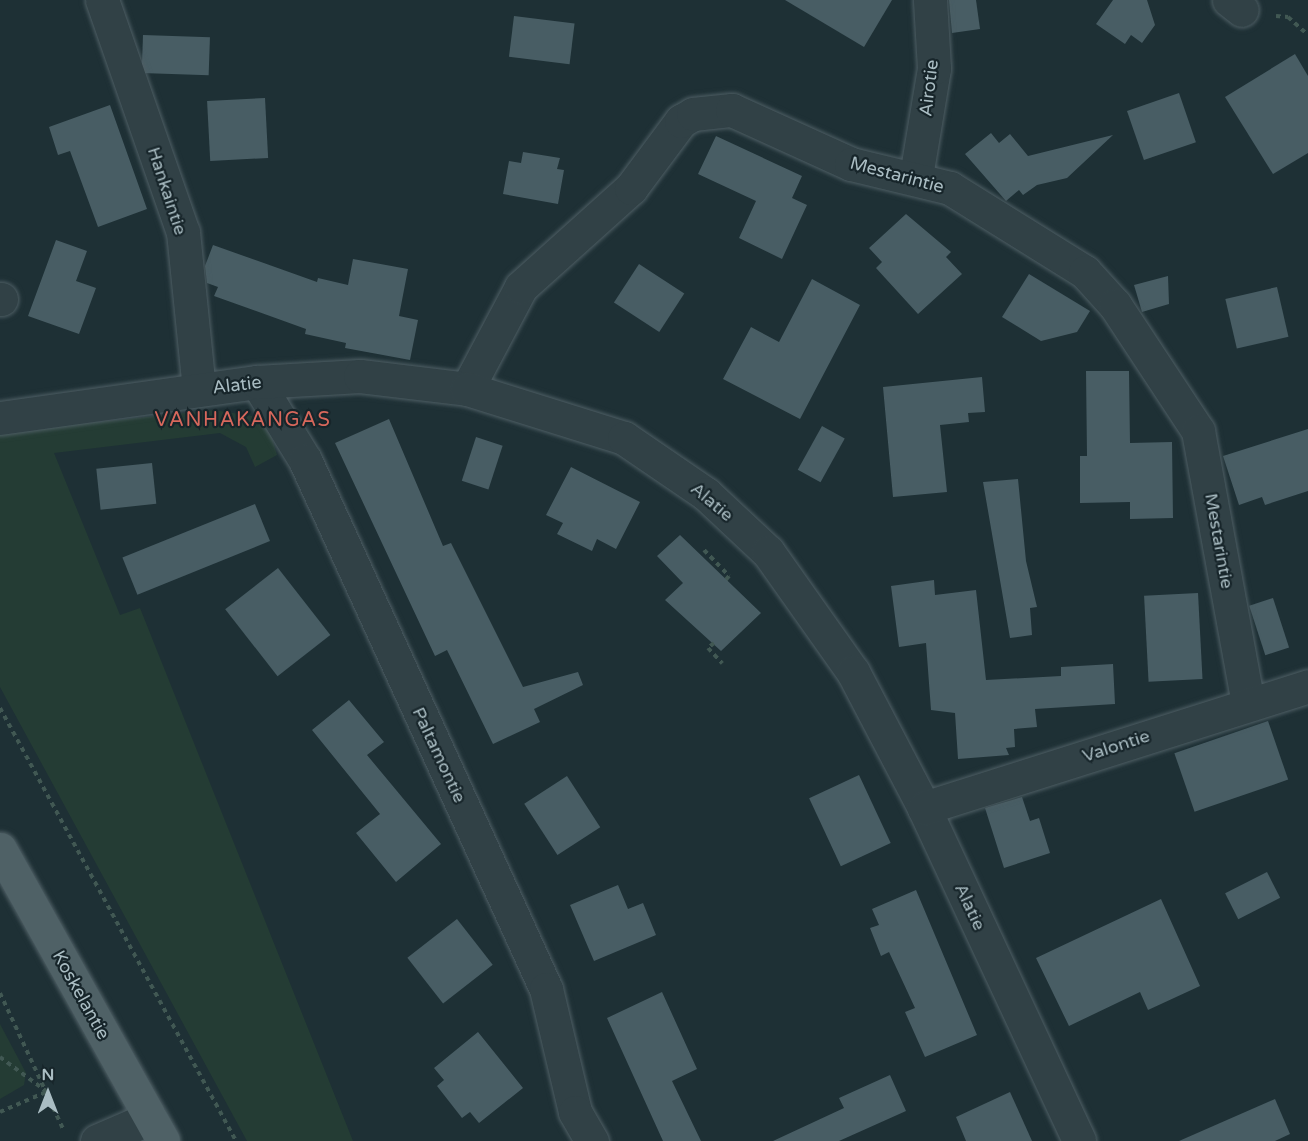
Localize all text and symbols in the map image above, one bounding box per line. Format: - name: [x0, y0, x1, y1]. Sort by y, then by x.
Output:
- street label: Airotie: [915, 58, 943, 118]
- street label: Hankaintie: [143, 144, 191, 238]
- street label: Mestarintie: [848, 152, 946, 198]
- street label: Alatie: [211, 371, 263, 399]
- district label: VANHAKANGAS: [155, 408, 331, 432]
- street label: Alatie: [686, 478, 738, 526]
- street label: Mestarintie: [1200, 492, 1238, 590]
- street label: Paltamontie: [407, 704, 471, 806]
- street label: Valontie: [1080, 725, 1152, 767]
- street label: Alatie: [950, 880, 990, 934]
- street label: Koskelantie: [48, 947, 114, 1043]
- north arrow: [18, 1063, 78, 1123]
- text: N: [42, 1065, 54, 1085]

